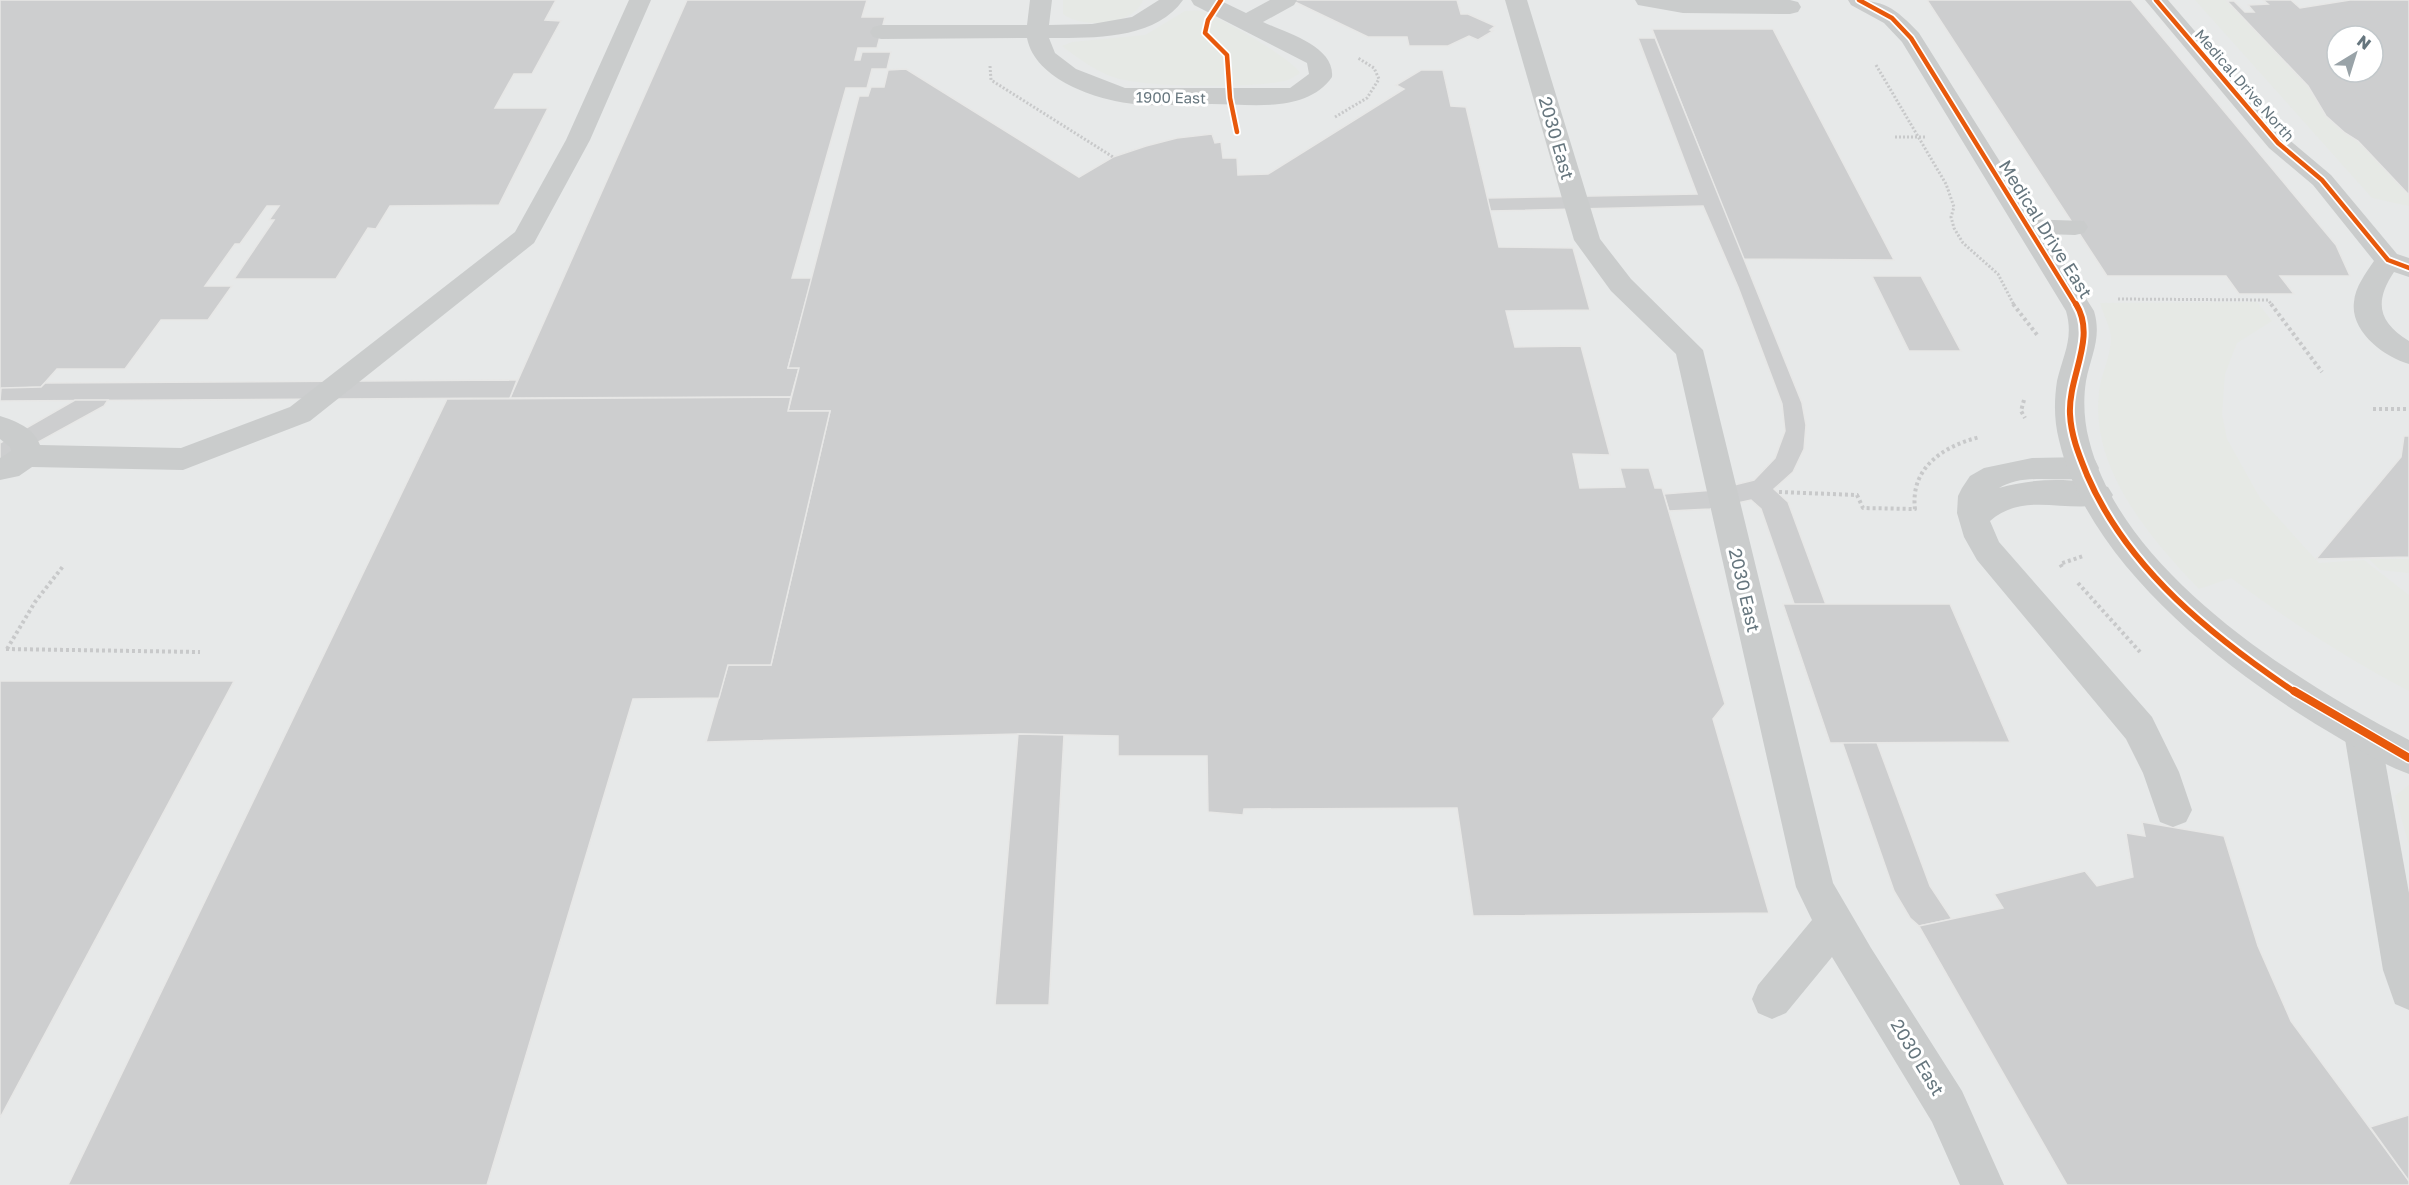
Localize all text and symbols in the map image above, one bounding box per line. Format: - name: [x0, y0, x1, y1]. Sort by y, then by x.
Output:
- north arrow: [2325, 24, 2385, 84]
- street label: Medical Drive North: [2191, 25, 2299, 145]
- text: N: [2353, 31, 2375, 54]
- street label: 1900 East: [1136, 87, 1206, 107]
- street label: 2030 East: [1535, 94, 1579, 182]
- street label: Medical Drive East: [1995, 156, 2097, 302]
- street label: 2030 East: [1725, 546, 1765, 634]
- street label: 2030 East: [1887, 1015, 1949, 1099]

